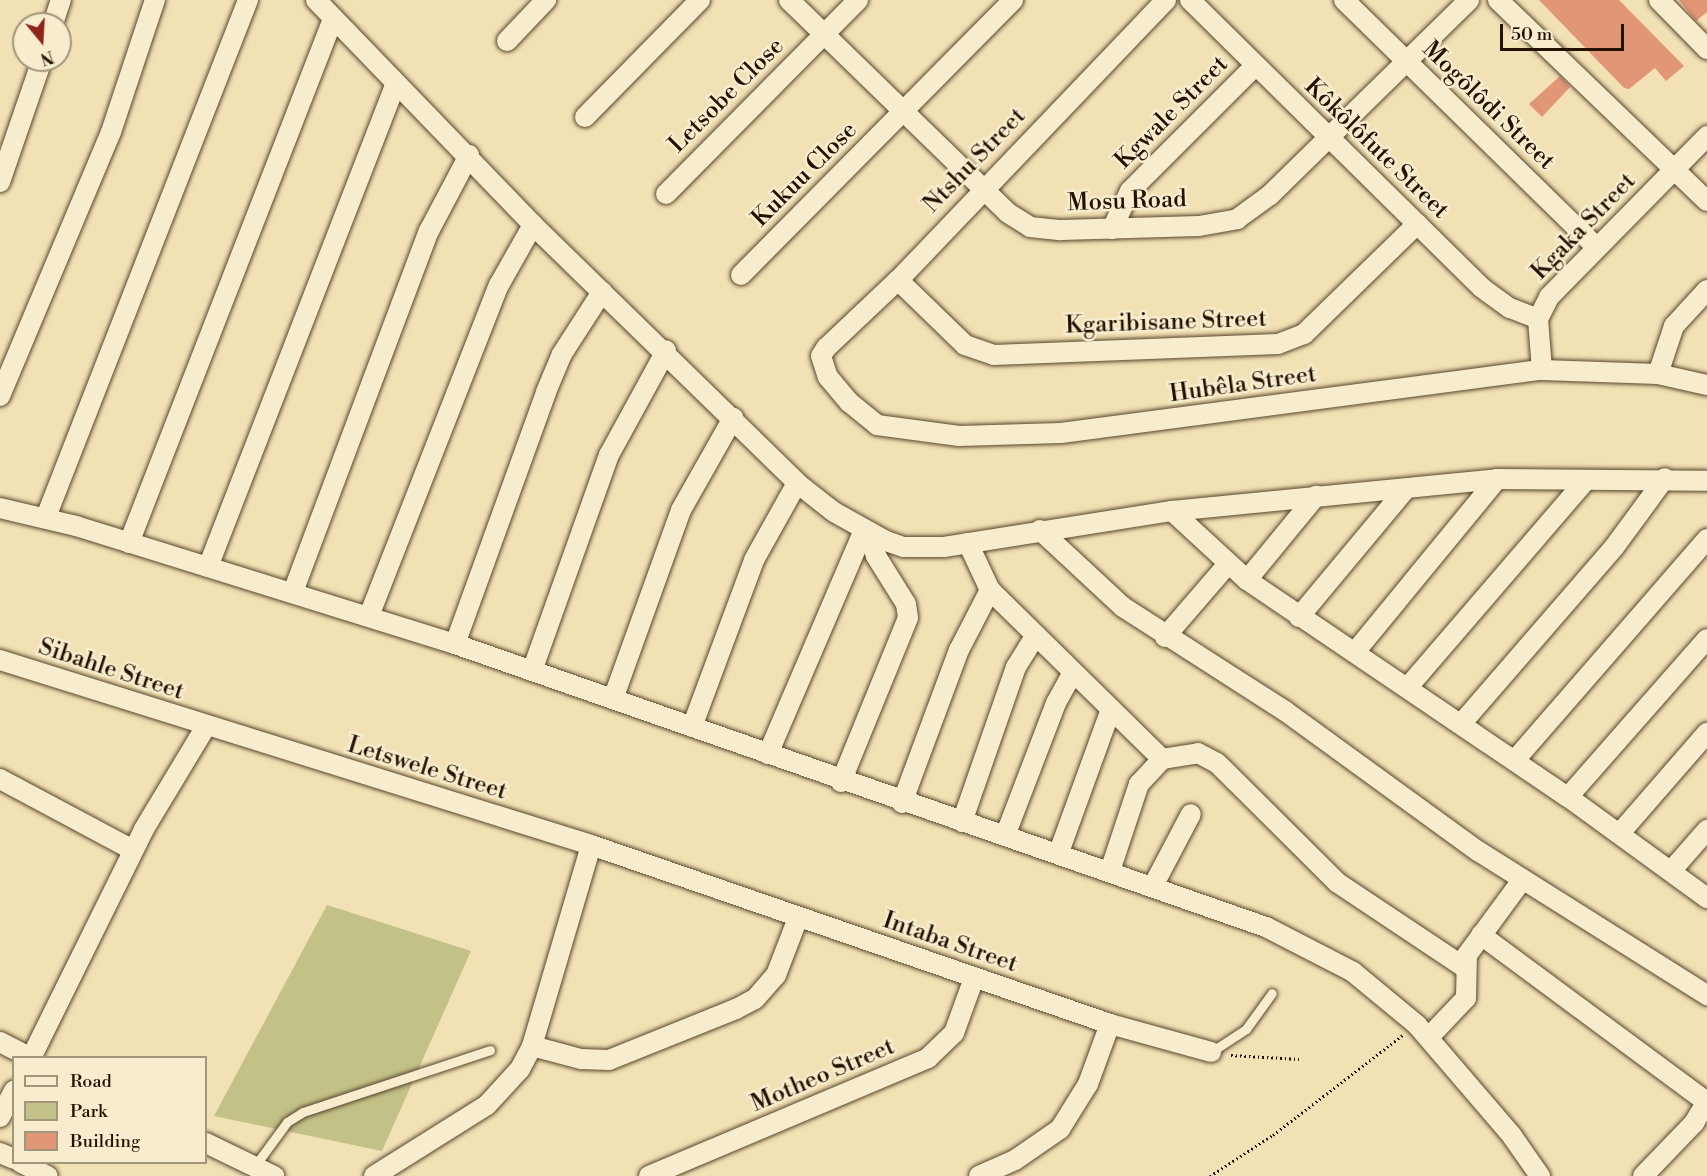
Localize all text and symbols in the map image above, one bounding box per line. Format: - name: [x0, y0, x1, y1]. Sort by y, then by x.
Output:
- north arrow: [12, 12, 72, 72]
- scale bar: [1503, 12, 1628, 50]
- text: 50 m: [1511, 23, 1552, 46]
- street label: Letsobe Close: [663, 32, 791, 160]
- street label: Mogôlôdi Street: [1416, 36, 1560, 176]
- text: N: [38, 46, 56, 69]
- street label: Kgwale Street: [1109, 50, 1235, 176]
- street label: Kôkôlôfute Street: [1298, 73, 1454, 225]
- street label: Ntshu Street: [918, 102, 1032, 220]
- street label: Kukuu Close: [746, 116, 864, 234]
- street label: Kgaka Street: [1526, 167, 1642, 287]
- street label: Mosu Road: [1067, 186, 1187, 218]
- street label: Kgaribisane Street: [1065, 305, 1267, 341]
- street label: Hubêla Street: [1168, 360, 1318, 410]
- street label: Sibahle Street: [35, 633, 187, 707]
- street label: Letswele Street: [344, 731, 510, 807]
- street label: Intaba Street: [879, 907, 1021, 979]
- street label: Motheo Street: [747, 1033, 899, 1119]
- legend: [12, 1056, 207, 1164]
- text: Road: [70, 1070, 112, 1093]
- text: Park: [70, 1100, 107, 1123]
- text: Building: [70, 1130, 140, 1153]

